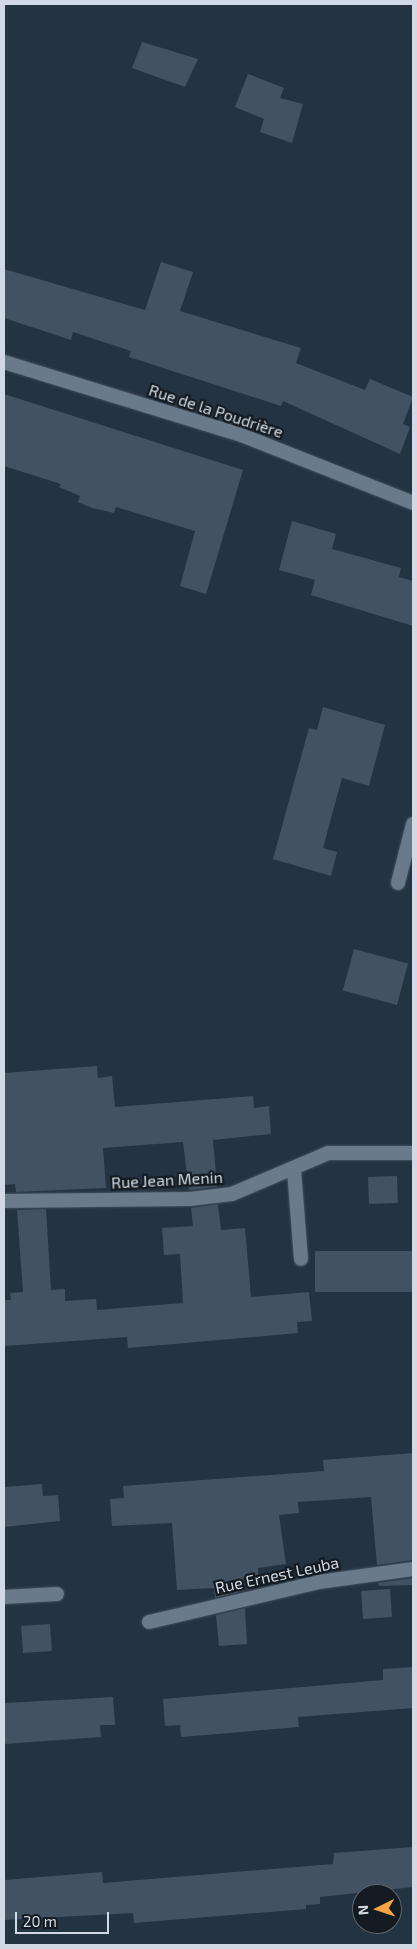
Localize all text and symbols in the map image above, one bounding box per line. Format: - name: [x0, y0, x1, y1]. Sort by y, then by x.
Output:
- street label: Rue de la Poudrière: [146, 380, 286, 442]
- street label: Rue Jean Menin: [111, 1167, 223, 1193]
- street label: Rue Ernest Leuba: [213, 1553, 341, 1597]
- north arrow: [352, 1884, 402, 1934]
- scale bar: [18, 1902, 111, 1934]
- text: N: [354, 1904, 371, 1916]
- text: 20 m: [23, 1912, 57, 1930]

